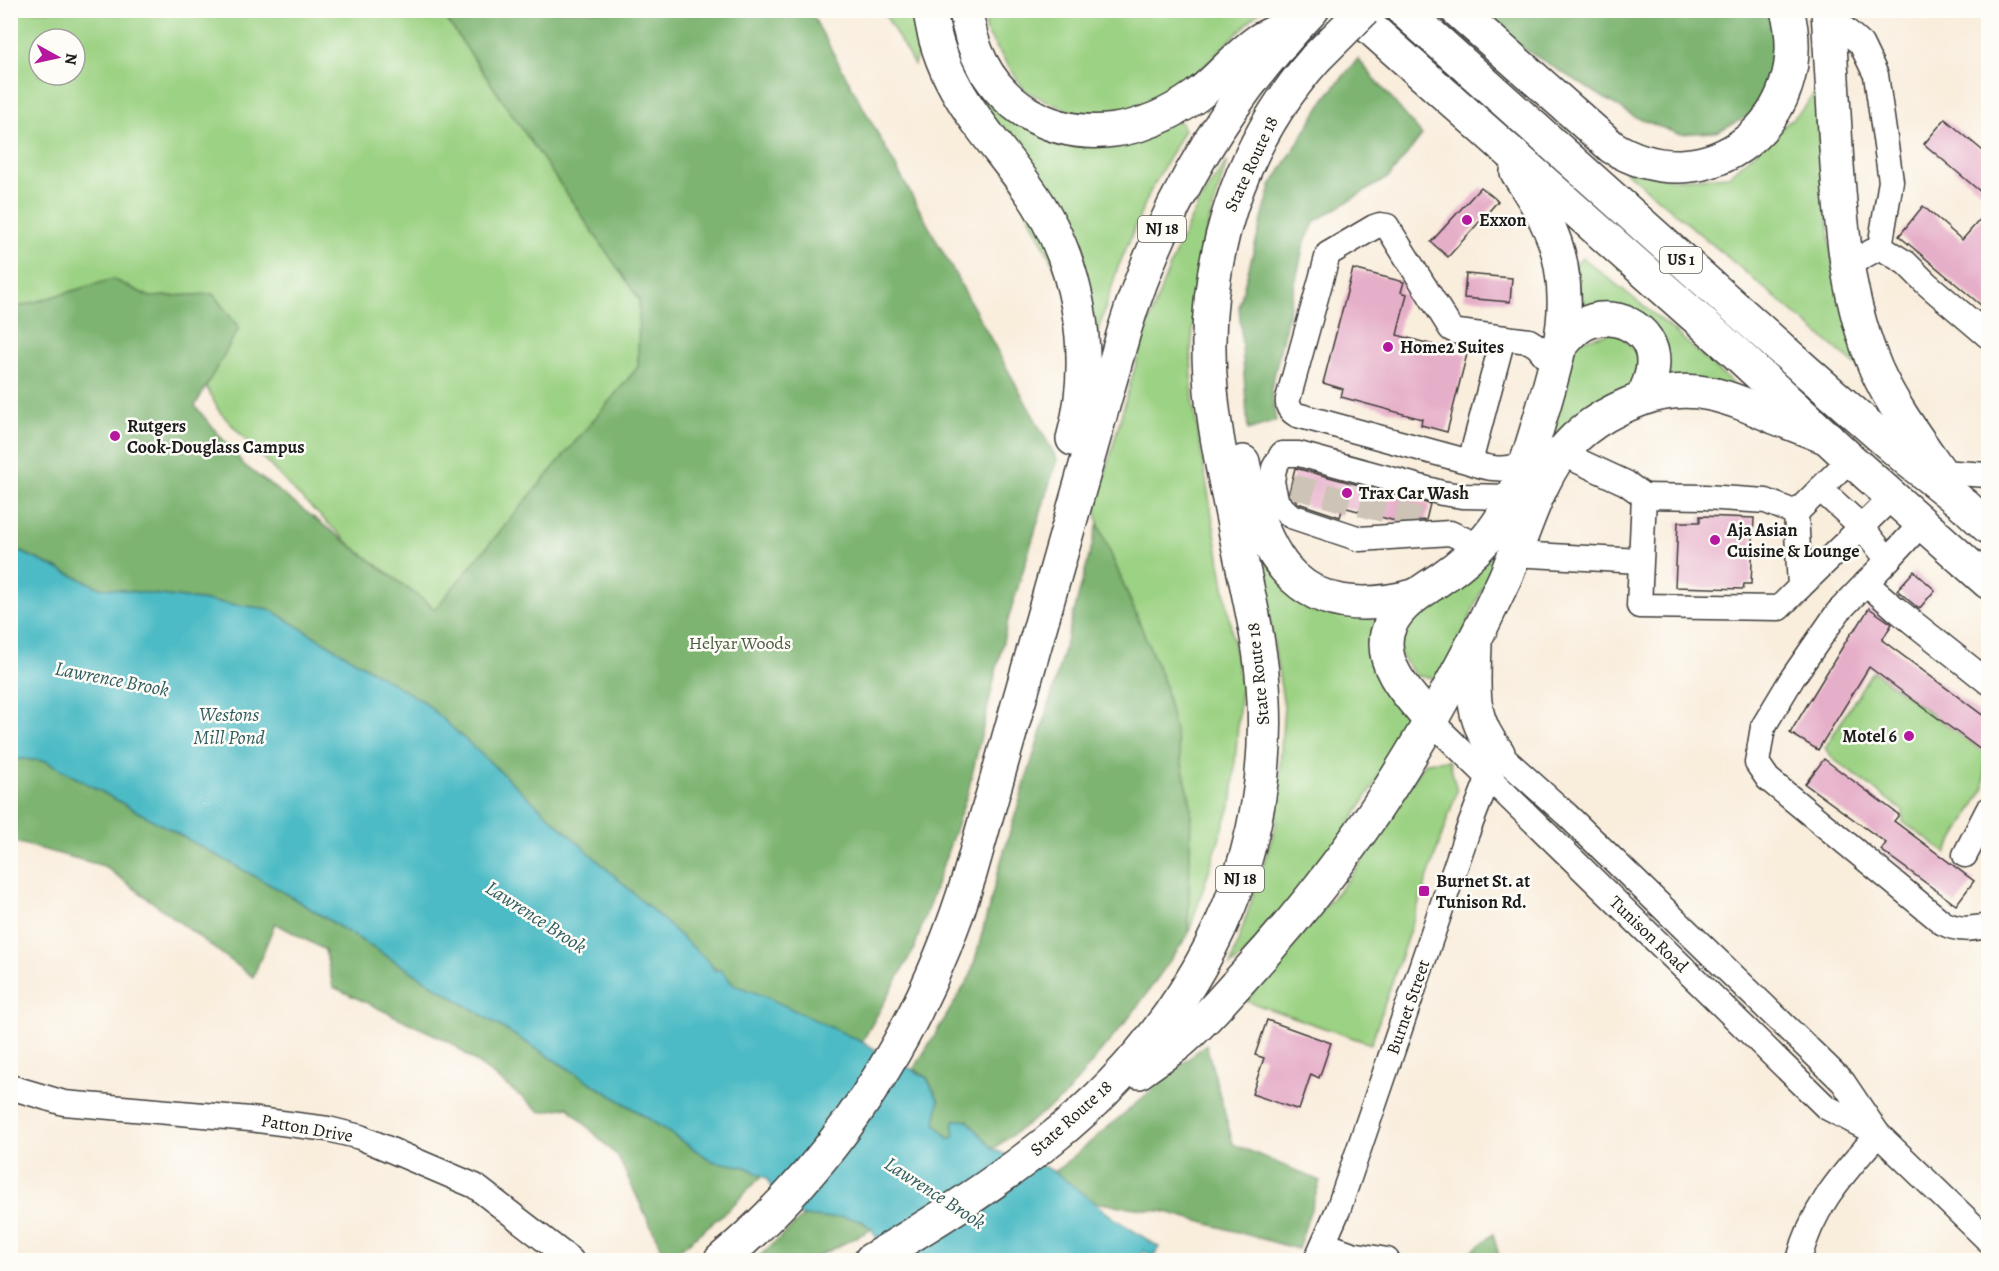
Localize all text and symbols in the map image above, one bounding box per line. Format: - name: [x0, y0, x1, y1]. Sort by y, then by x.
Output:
- north arrow: [27, 27, 87, 87]
- text: N: [59, 52, 83, 67]
- street label: State Route 18: [1218, 112, 1284, 216]
- place label: Exxon: [1479, 208, 1527, 232]
- marker: Exxon: [1460, 213, 1474, 227]
- road number: NJ 18: [1138, 216, 1186, 242]
- road number: US 1: [1660, 247, 1702, 273]
- place label: Home2 Suites: [1400, 335, 1504, 359]
- marker: Home2 Suites: [1381, 340, 1395, 354]
- place label: Rutgers Cook-Douglass Campus: [127, 414, 305, 459]
- marker: Rutgers Cook-Douglass Campus: [108, 429, 122, 443]
- place label: Trax Car Wash: [1359, 481, 1469, 505]
- marker: Trax Car Wash: [1340, 486, 1354, 500]
- place label: Aja Asian Cuisine & Lounge: [1726, 518, 1860, 563]
- marker: Aja Asian Cuisine & Lounge: [1708, 533, 1722, 547]
- street label: State Route 18: [1241, 621, 1275, 727]
- park label: Helyar Woods: [689, 631, 791, 655]
- water label: Lawrence Brook: [53, 655, 172, 703]
- water label: Westons Mill Pond: [193, 701, 266, 751]
- place label: Motel 6: [1842, 724, 1897, 748]
- marker: Motel 6: [1902, 729, 1916, 743]
- road number: NJ 18: [1216, 866, 1264, 892]
- place label: Burnet St. at Tunison Rd.: [1436, 869, 1530, 914]
- water label: Lawrence Brook: [480, 874, 592, 960]
- marker: Burnet St. at Tunison Rd.: [1417, 884, 1431, 898]
- street label: Tunison Road: [1604, 890, 1694, 978]
- street label: Burnet Street: [1381, 956, 1435, 1058]
- street label: State Route 18: [1025, 1075, 1117, 1161]
- street label: Patton Drive: [259, 1108, 355, 1148]
- water label: Lawrence Brook: [879, 1150, 991, 1236]

